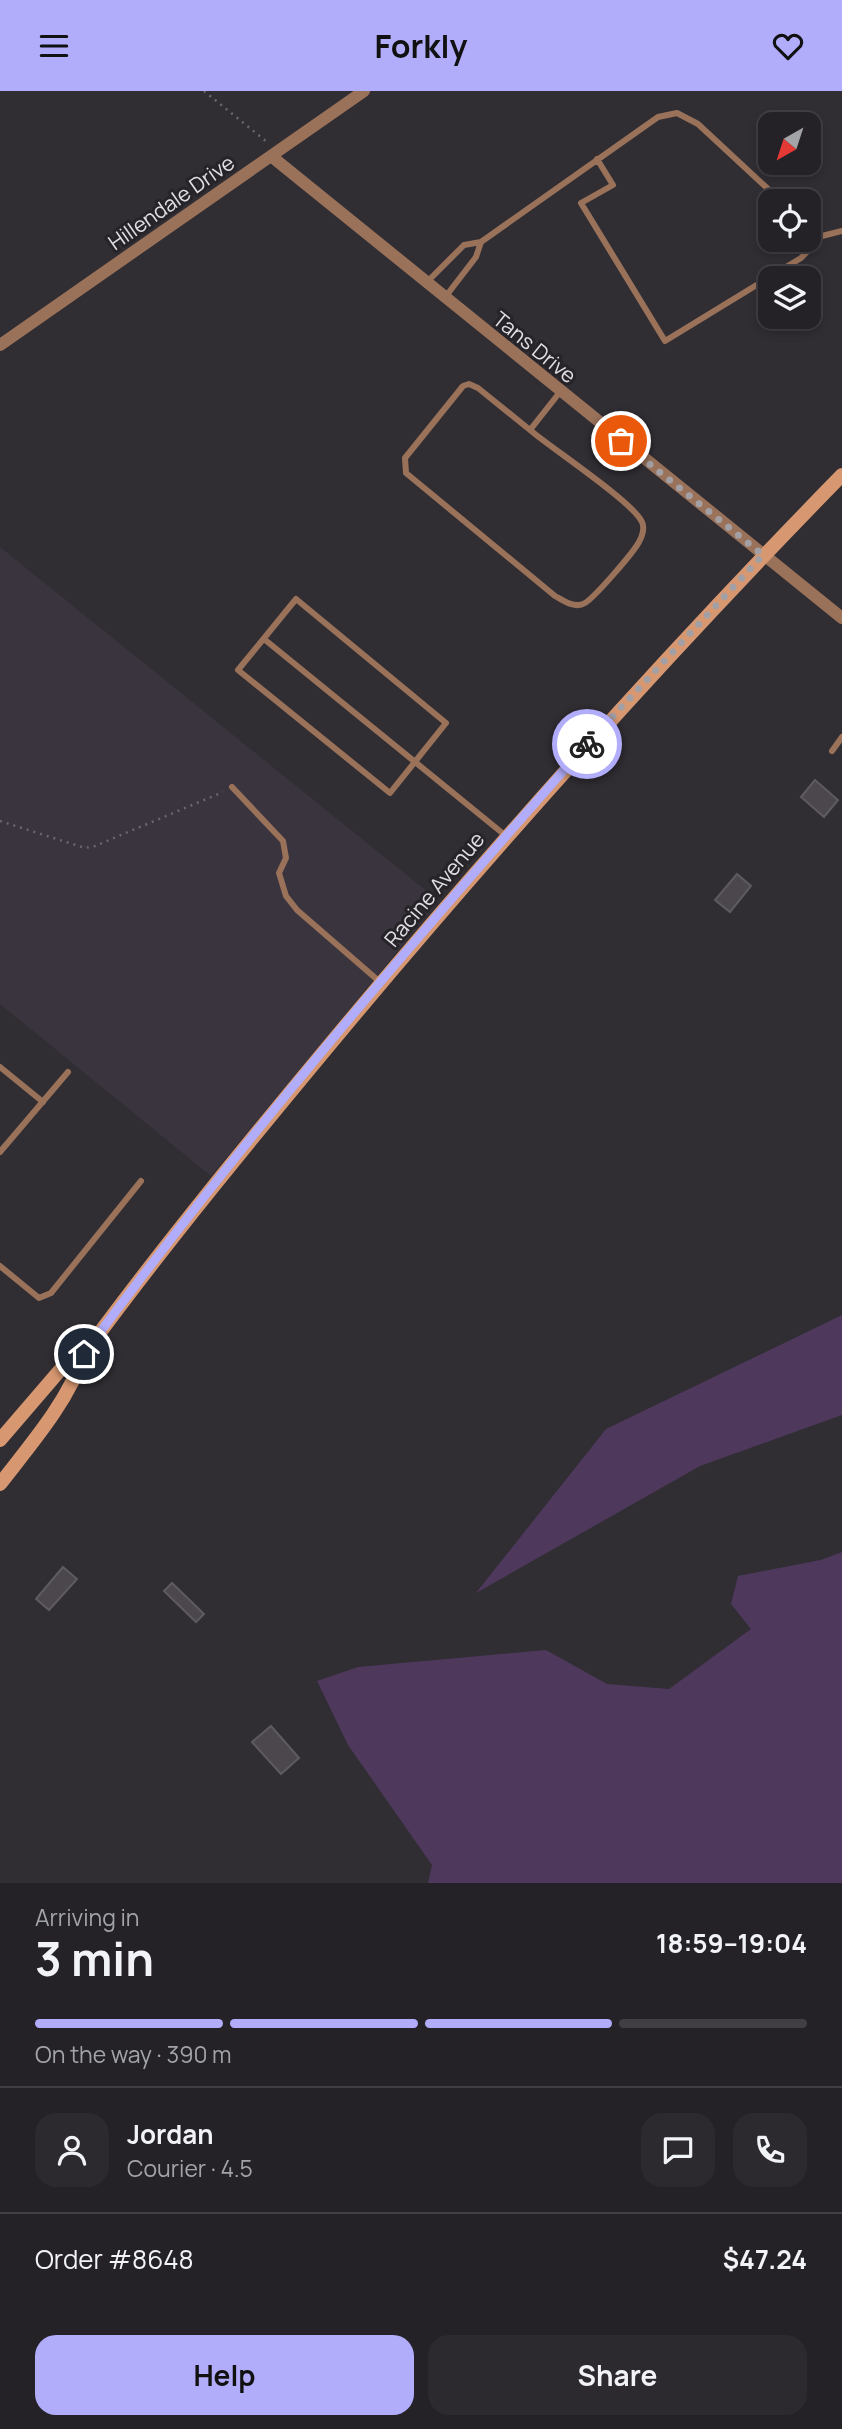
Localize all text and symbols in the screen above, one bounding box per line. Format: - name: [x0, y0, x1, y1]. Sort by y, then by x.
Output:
- text: Forkly: [375, 24, 467, 68]
- icon: menu: [35, 27, 73, 65]
- icon: heart: [769, 27, 807, 65]
- north arrow: [758, 112, 821, 175]
- map controls: [758, 112, 821, 329]
- street label: Hillendale Drive: [102, 148, 240, 256]
- button: locate: [758, 189, 821, 252]
- button: layers: [758, 266, 821, 329]
- street label: Tans Drive: [488, 305, 582, 389]
- pin: [591, 411, 651, 471]
- icon: bag: [602, 422, 640, 460]
- courier: [552, 709, 622, 779]
- icon: bike: [568, 725, 606, 763]
- street label: Racine Avenue: [378, 826, 490, 952]
- pin: [54, 1324, 114, 1384]
- icon: home: [65, 1335, 103, 1373]
- text: Arriving in: [35, 1901, 140, 1933]
- text: 18:59–19:04: [656, 1925, 807, 1961]
- text: 3 min: [35, 1927, 154, 1990]
- text: On the way · 390 m: [35, 2038, 232, 2070]
- button: person: [35, 2113, 109, 2187]
- button: chat: [641, 2113, 715, 2187]
- button: phone: [733, 2113, 807, 2187]
- text: Jordan: [127, 2116, 213, 2152]
- text: Courier · 4.5: [127, 2152, 253, 2184]
- text: Order #8648: [35, 2241, 194, 2277]
- text: $47.24: [723, 2241, 807, 2277]
- button: Help: [35, 2335, 414, 2415]
- button: Share: [428, 2335, 807, 2415]

